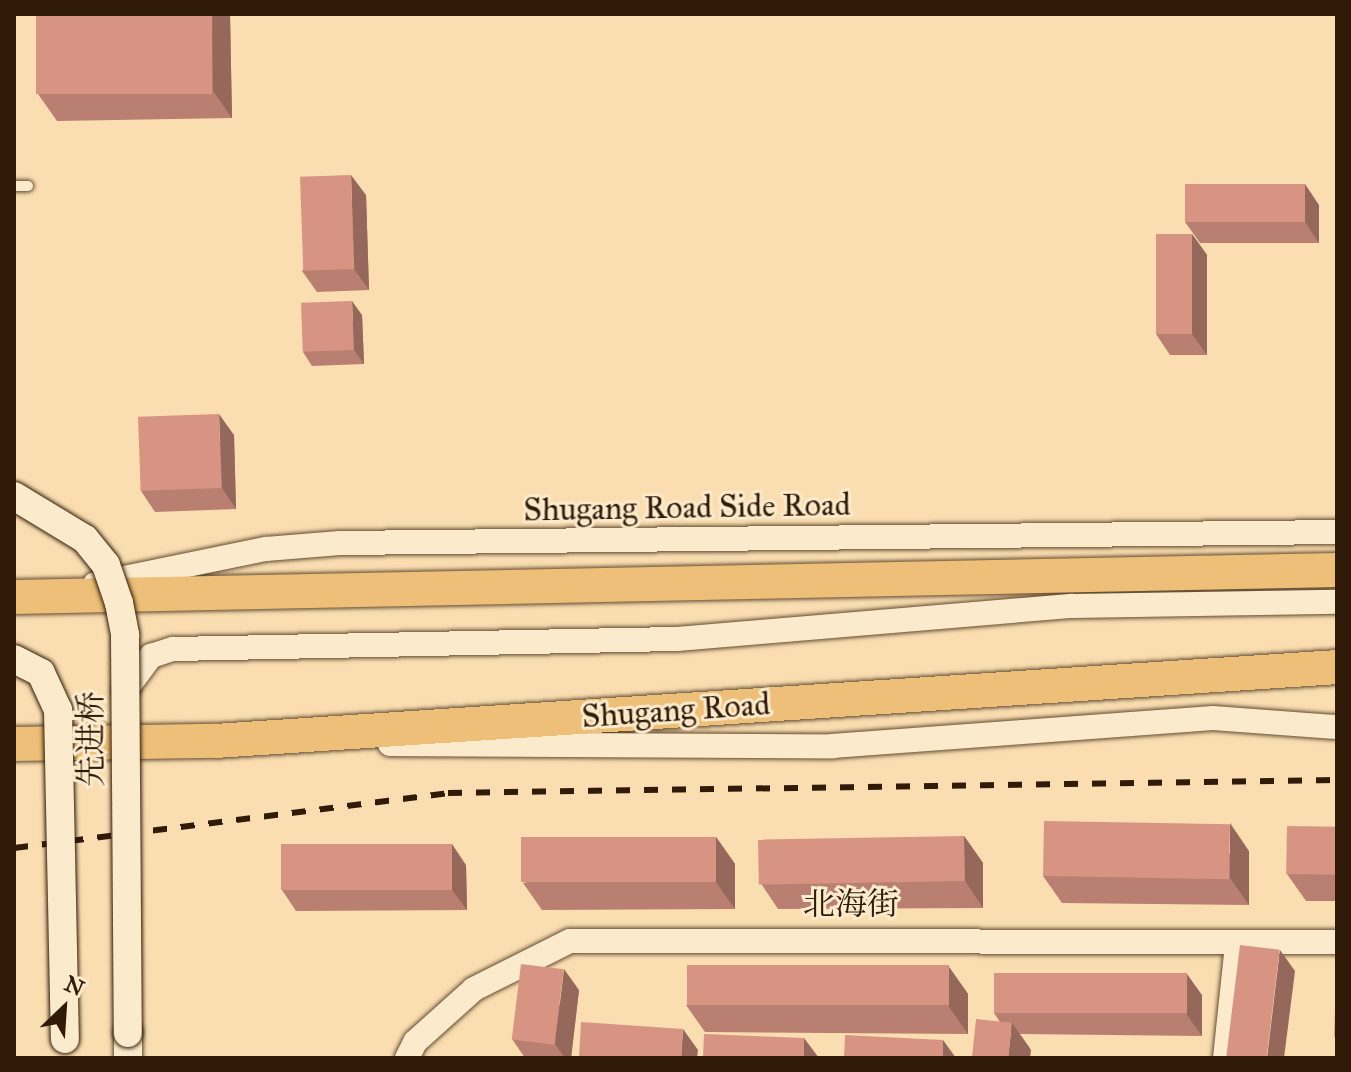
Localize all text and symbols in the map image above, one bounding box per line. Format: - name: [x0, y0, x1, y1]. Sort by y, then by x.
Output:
- street label: Shugang Road Side Road: [523, 486, 851, 530]
- street label: Shugang Road: [580, 685, 772, 737]
- street label: 先进桥: [73, 691, 111, 787]
- street label: 北海街: [803, 886, 899, 924]
- north arrow: [24, 968, 104, 1048]
- text: N: [60, 970, 89, 1002]

